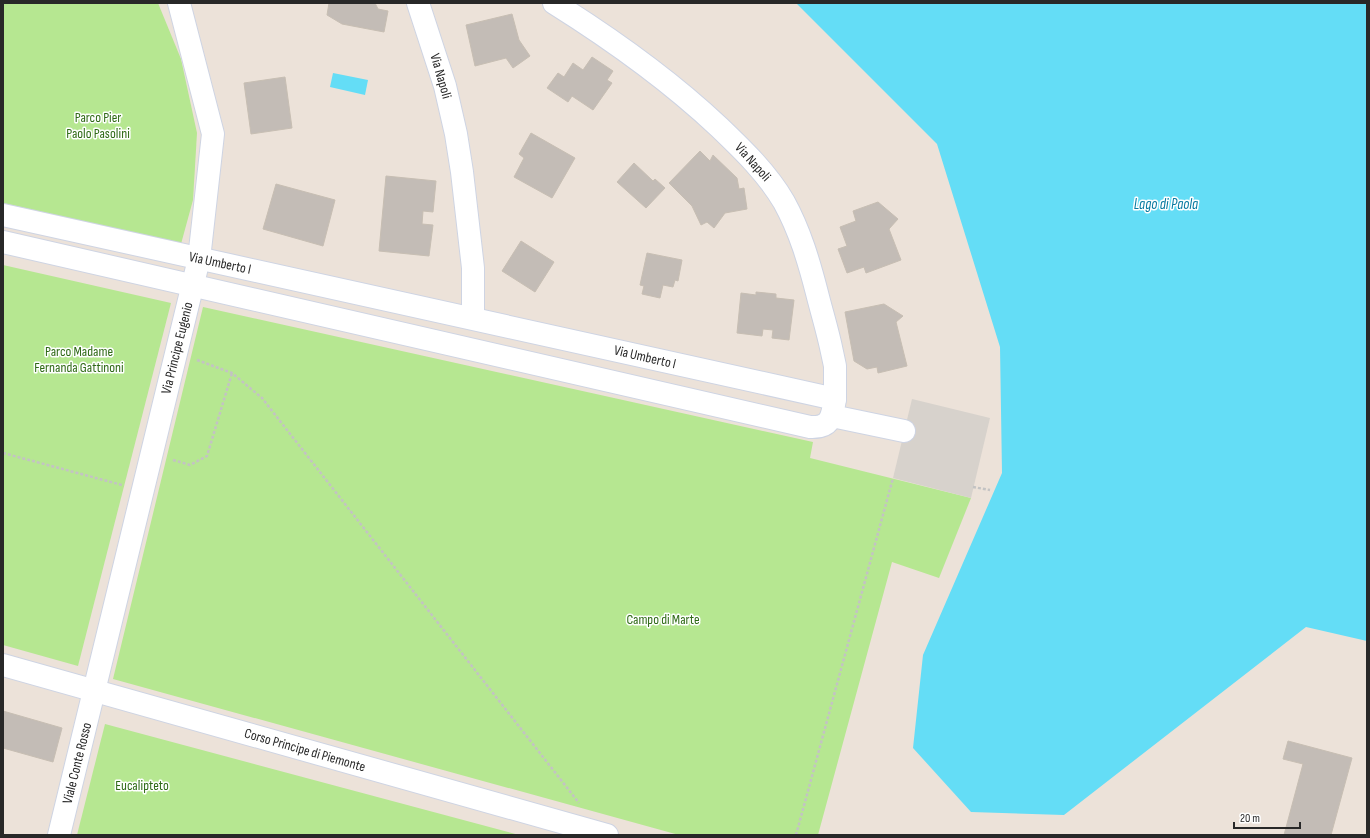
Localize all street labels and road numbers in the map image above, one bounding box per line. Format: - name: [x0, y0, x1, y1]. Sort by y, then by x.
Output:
- street label: Via Napoli: [426, 51, 456, 101]
- street label: Via Napoli: [731, 139, 775, 185]
- street label: Via Umberto I: [187, 248, 253, 278]
- street label: Via Principe Eugenio: [157, 300, 197, 396]
- street label: Via Umberto I: [612, 342, 678, 372]
- street label: Viale Conte Rosso: [59, 720, 95, 805]
- street label: Corso Principe di Piemonte: [242, 725, 368, 775]

